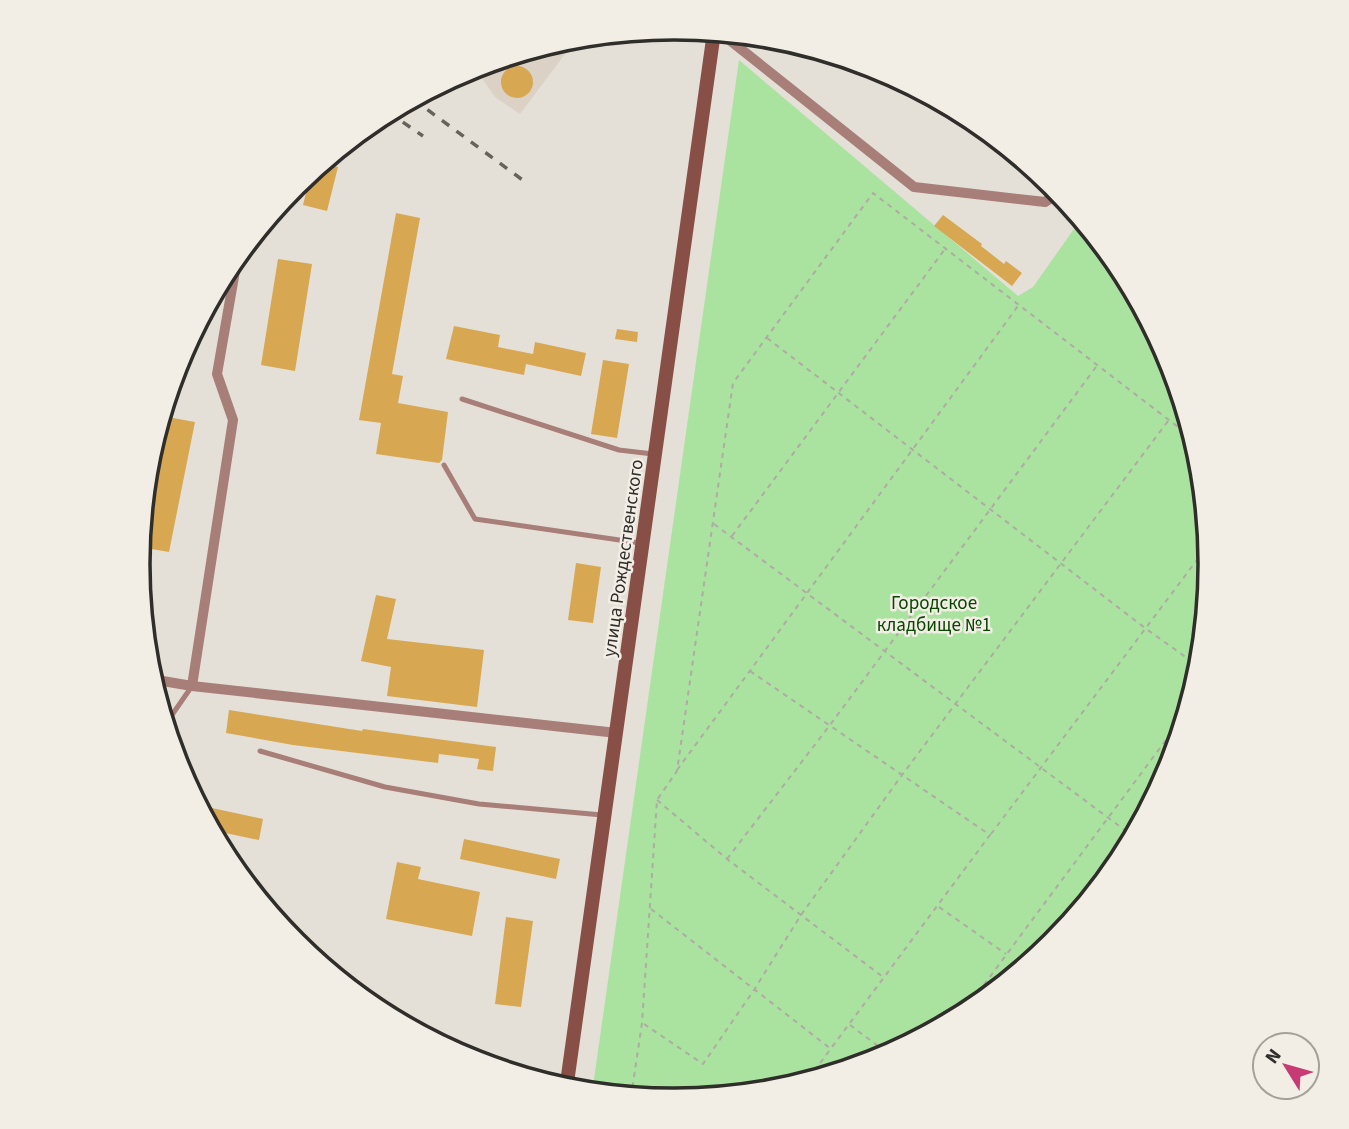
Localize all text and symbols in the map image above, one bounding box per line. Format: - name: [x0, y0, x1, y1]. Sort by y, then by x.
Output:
- street label: улица Рождественского: [596, 458, 651, 659]
- park label: Городское кладбище №1: [877, 590, 991, 639]
- north arrow: [1251, 1031, 1321, 1101]
- text: N: [1259, 1043, 1288, 1070]

